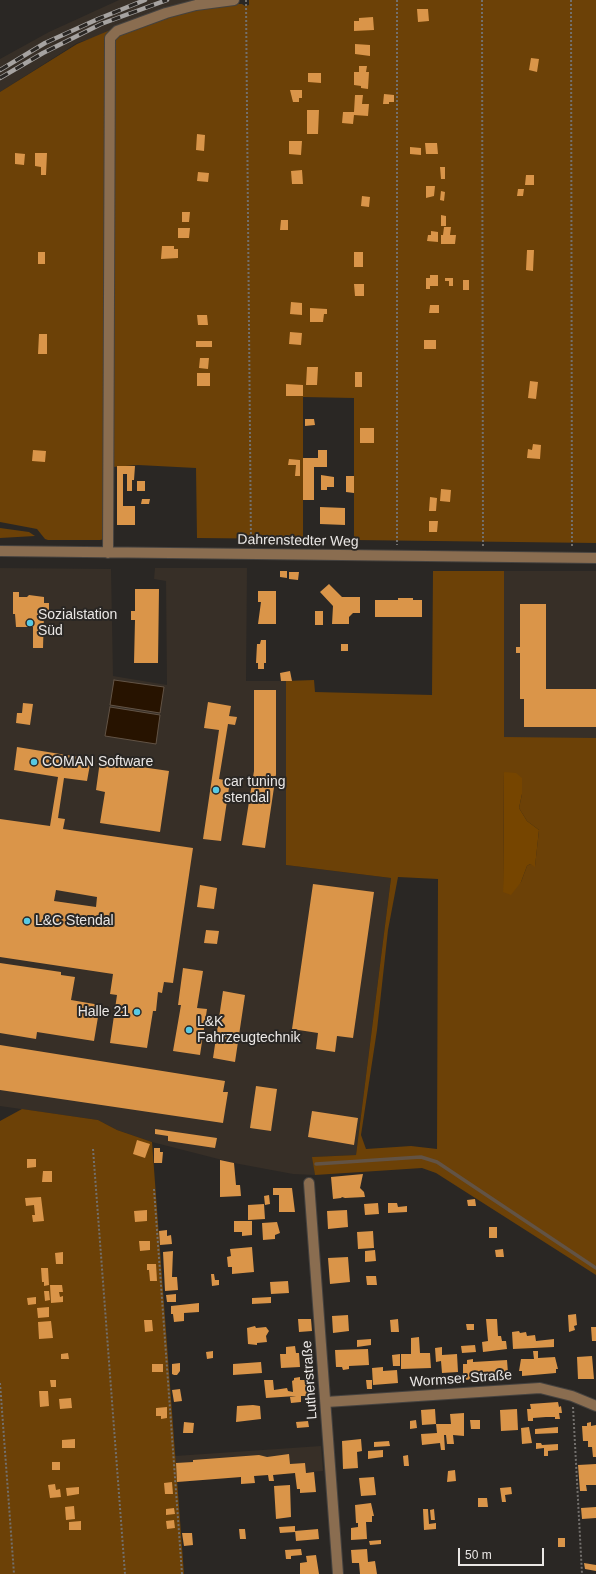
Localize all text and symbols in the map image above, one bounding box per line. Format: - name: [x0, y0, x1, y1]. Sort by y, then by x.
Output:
- street label: Dahrenstedter Weg: [237, 532, 359, 550]
- place label: Sozialstation Süd: [38, 607, 117, 640]
- marker: Sozialstation Süd: [25, 618, 35, 628]
- place label: COMAN Software: [42, 754, 153, 770]
- marker: COMAN Software: [29, 757, 39, 767]
- place label: car tuning stendal: [224, 774, 285, 806]
- marker: car tuning stendal: [211, 785, 221, 795]
- place label: L&C Stendal: [35, 913, 114, 929]
- marker: L&C Stendal: [22, 916, 32, 926]
- place label: Halle 21: [78, 1004, 129, 1020]
- marker: Halle 21: [132, 1007, 142, 1017]
- place label: L&K Fahrzeugtechnik: [197, 1014, 301, 1046]
- marker: L&K Fahrzeugtechnik: [184, 1025, 194, 1035]
- street label: Lutherstraße: [299, 1340, 321, 1420]
- street label: Wormser Straße: [409, 1367, 513, 1391]
- scale bar: [460, 1540, 546, 1566]
- text: 50 m: [465, 1548, 492, 1562]

